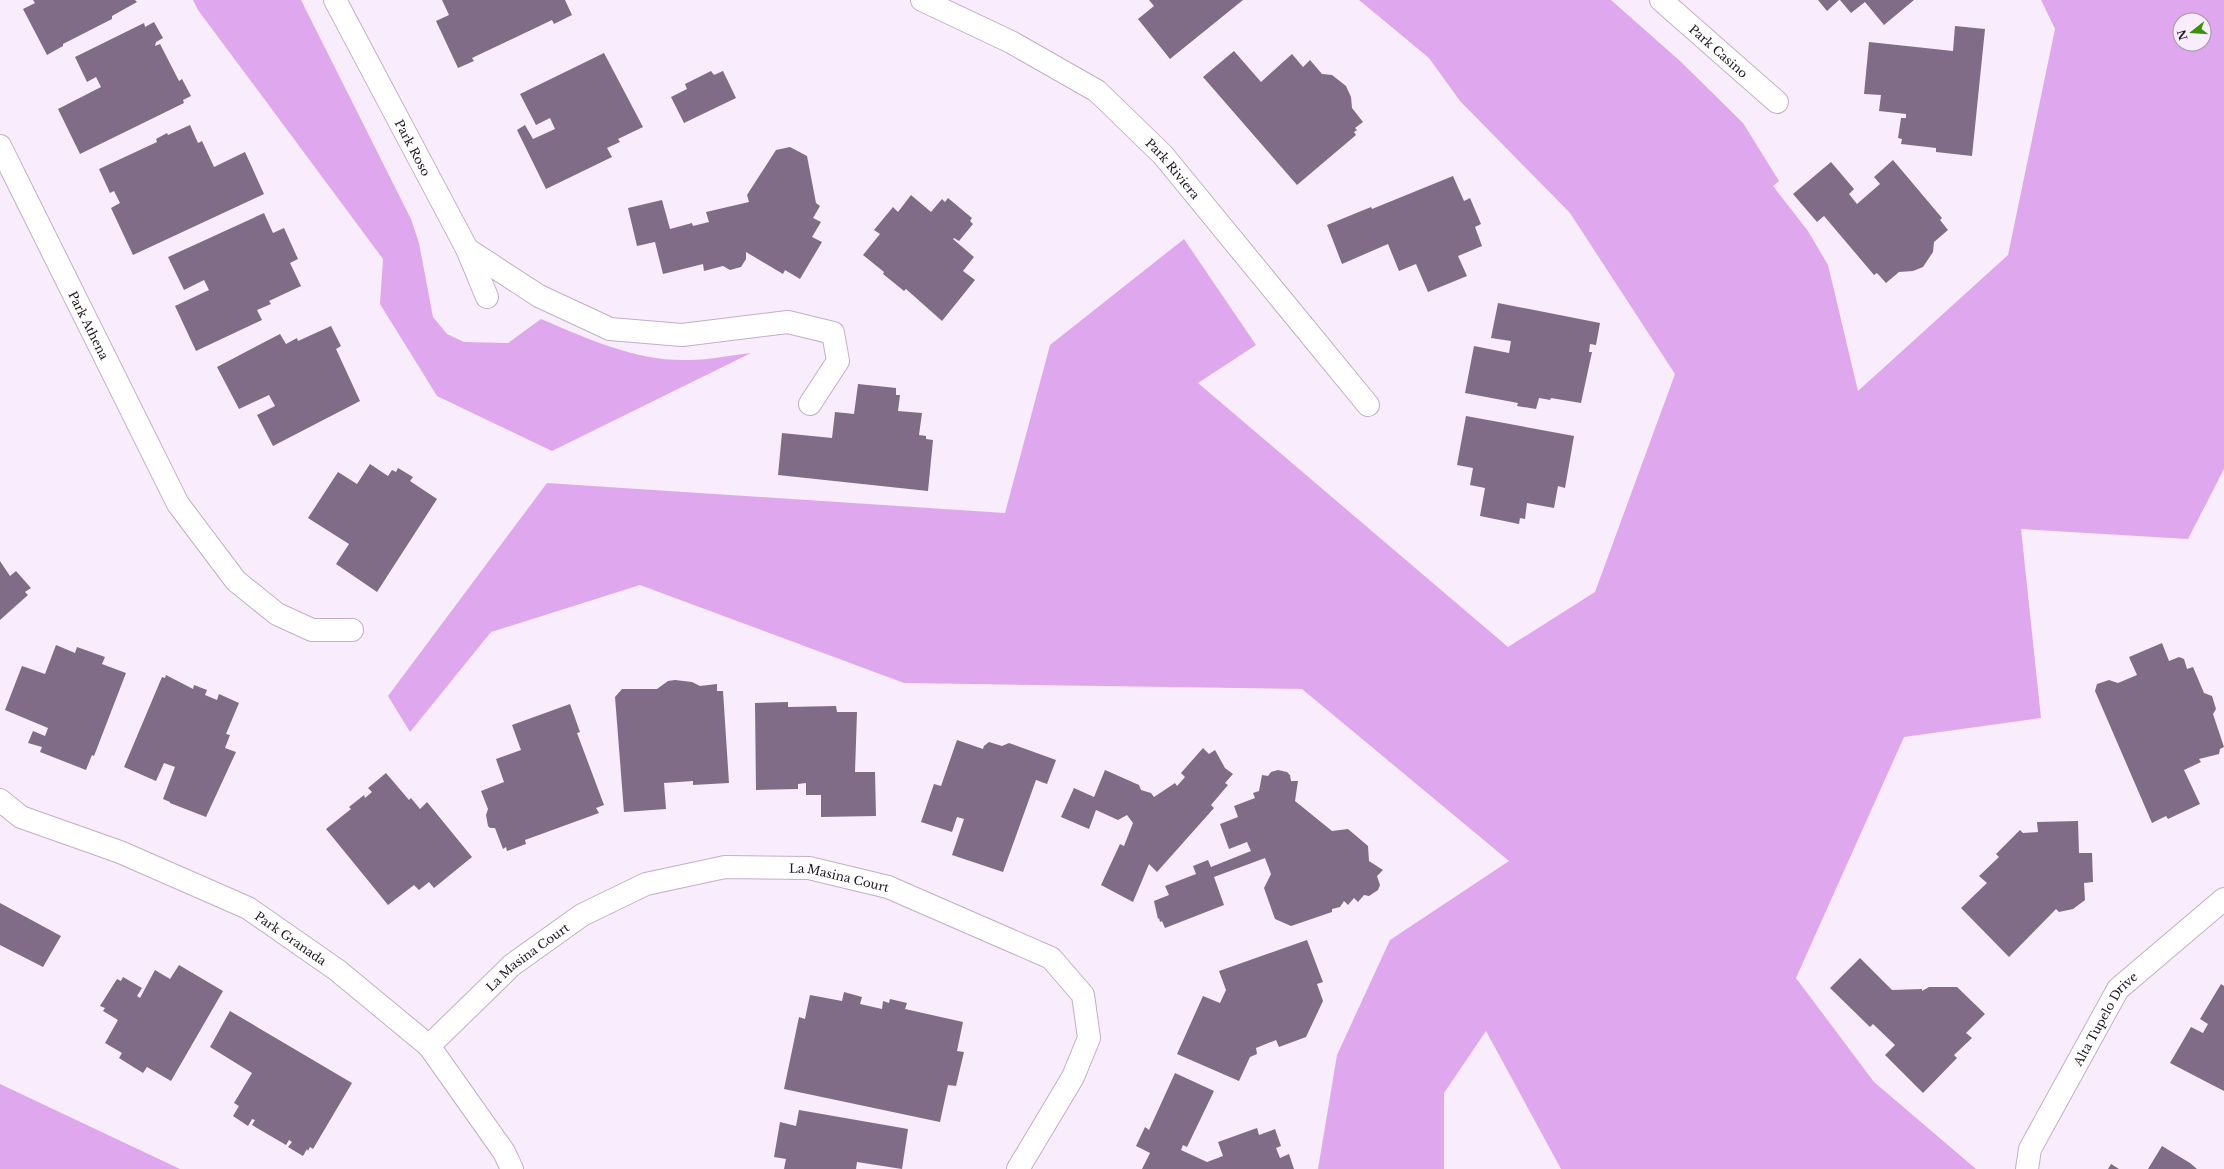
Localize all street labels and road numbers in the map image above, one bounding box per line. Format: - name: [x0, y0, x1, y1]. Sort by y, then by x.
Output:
- street label: Park Casino: [1686, 21, 1751, 81]
- street label: Park Roso: [392, 117, 434, 178]
- street label: Park Riviera: [1143, 135, 1203, 202]
- street label: Park Athena: [66, 288, 113, 362]
- street label: La Masina Court: [789, 860, 891, 895]
- street label: Park Granada: [252, 908, 330, 968]
- street label: La Masina Court: [482, 919, 572, 994]
- street label: Alta Tupelo Drive: [2069, 969, 2140, 1069]

